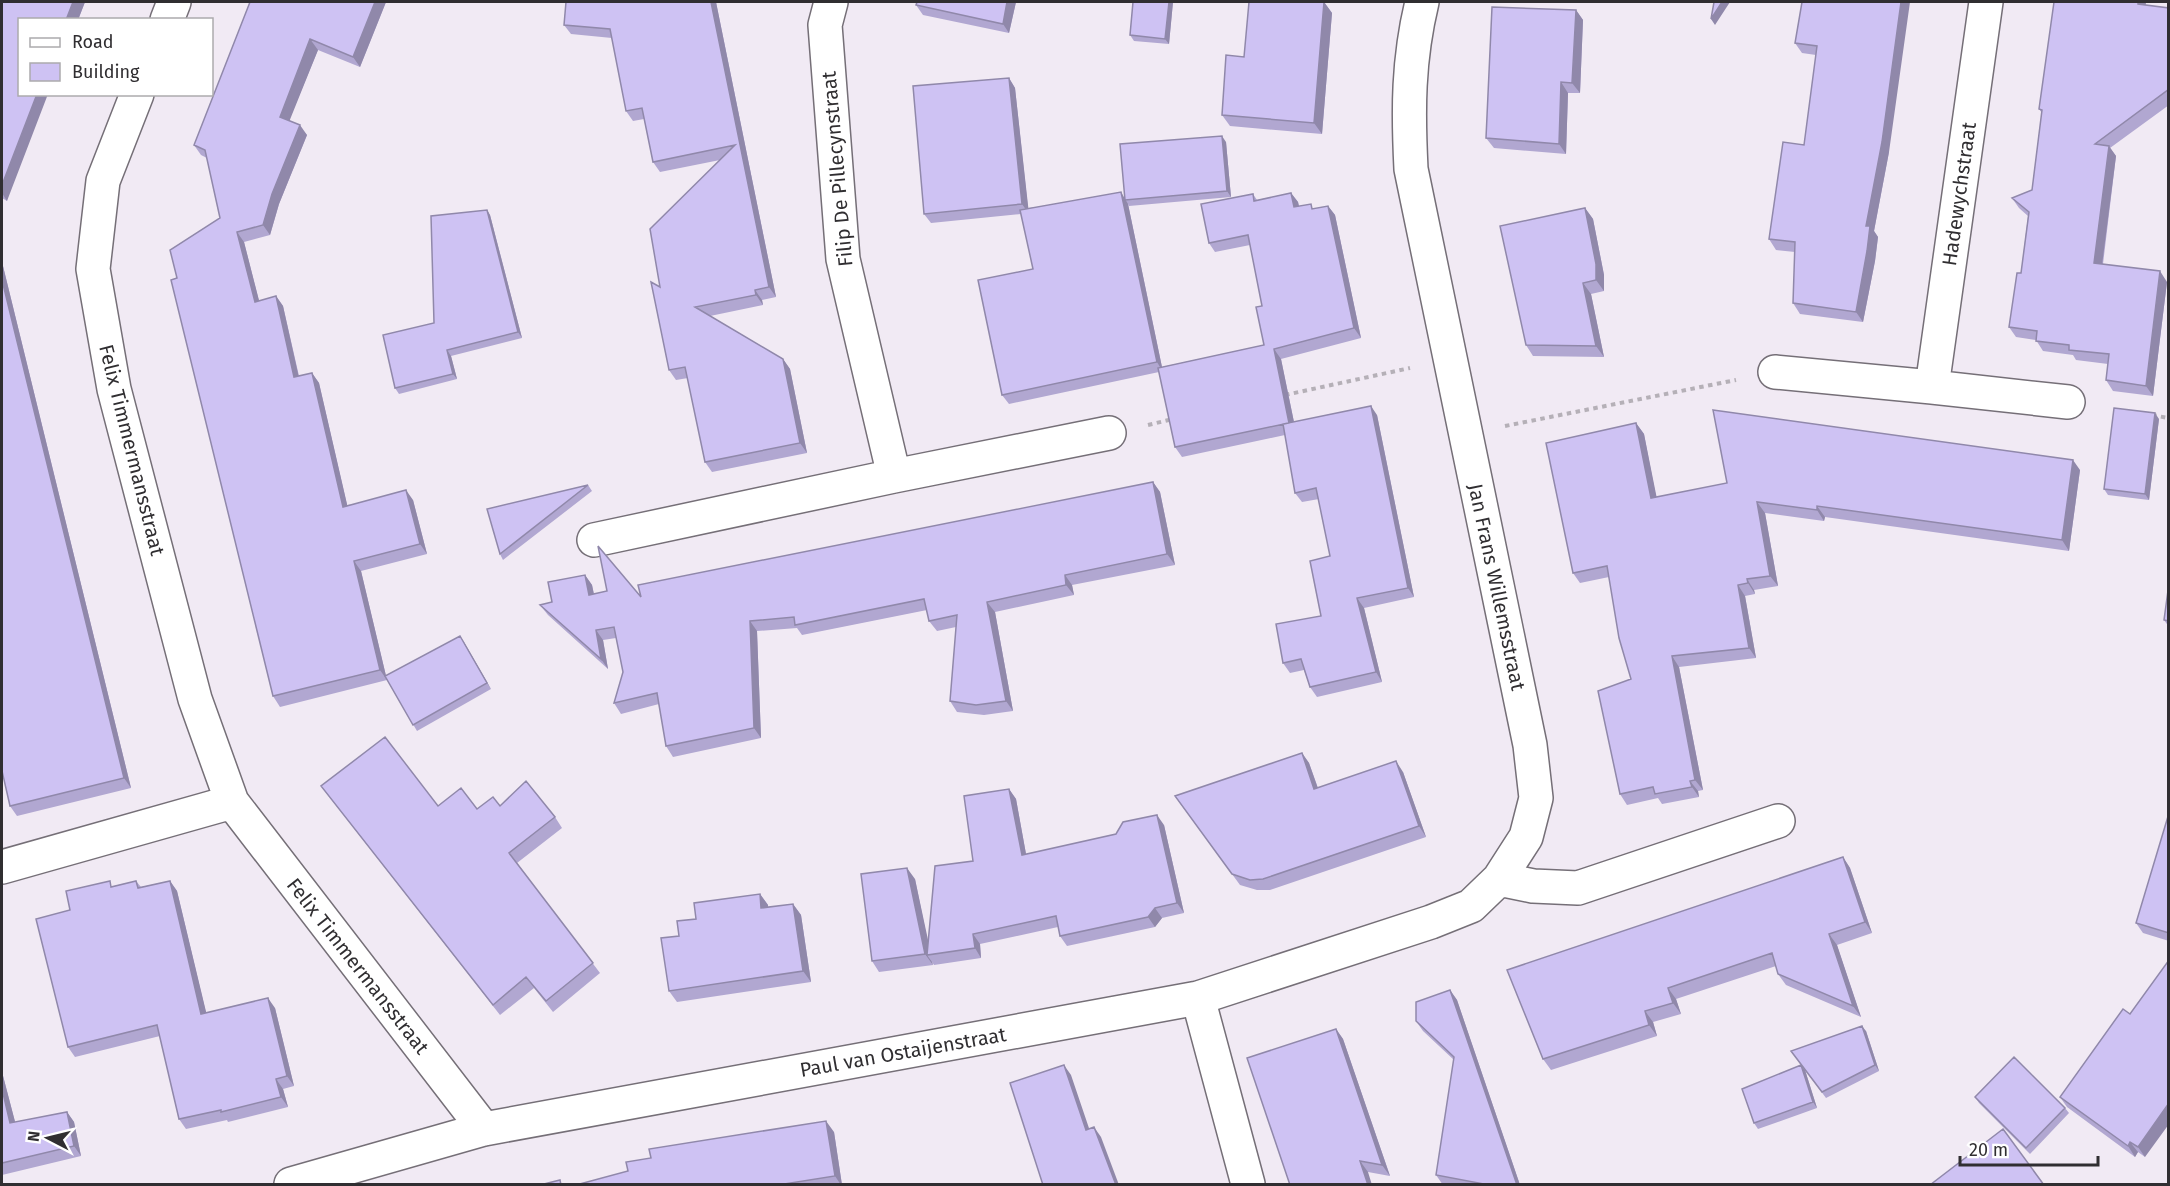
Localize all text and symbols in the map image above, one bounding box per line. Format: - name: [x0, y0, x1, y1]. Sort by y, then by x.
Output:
- legend: [18, 18, 213, 96]
- text: Road: [72, 31, 114, 53]
- text: Building: [72, 61, 140, 83]
- street label: Filip De Pillecynstraat: [816, 70, 857, 268]
- street label: Hadewychstraat: [1937, 120, 1981, 268]
- street label: Felix Timmermansstraat: [94, 342, 170, 559]
- street label: Jan Frans Willemsstraat: [1463, 481, 1531, 693]
- street label: Felix Timmermansstraat: [282, 873, 435, 1059]
- street label: Paul van Ostaijenstraat: [798, 1022, 1009, 1082]
- north arrow: [18, 1108, 78, 1168]
- scale bar: [1960, 1129, 2098, 1167]
- text: N: [24, 1130, 44, 1143]
- text: 20 m: [1969, 1139, 2008, 1161]

